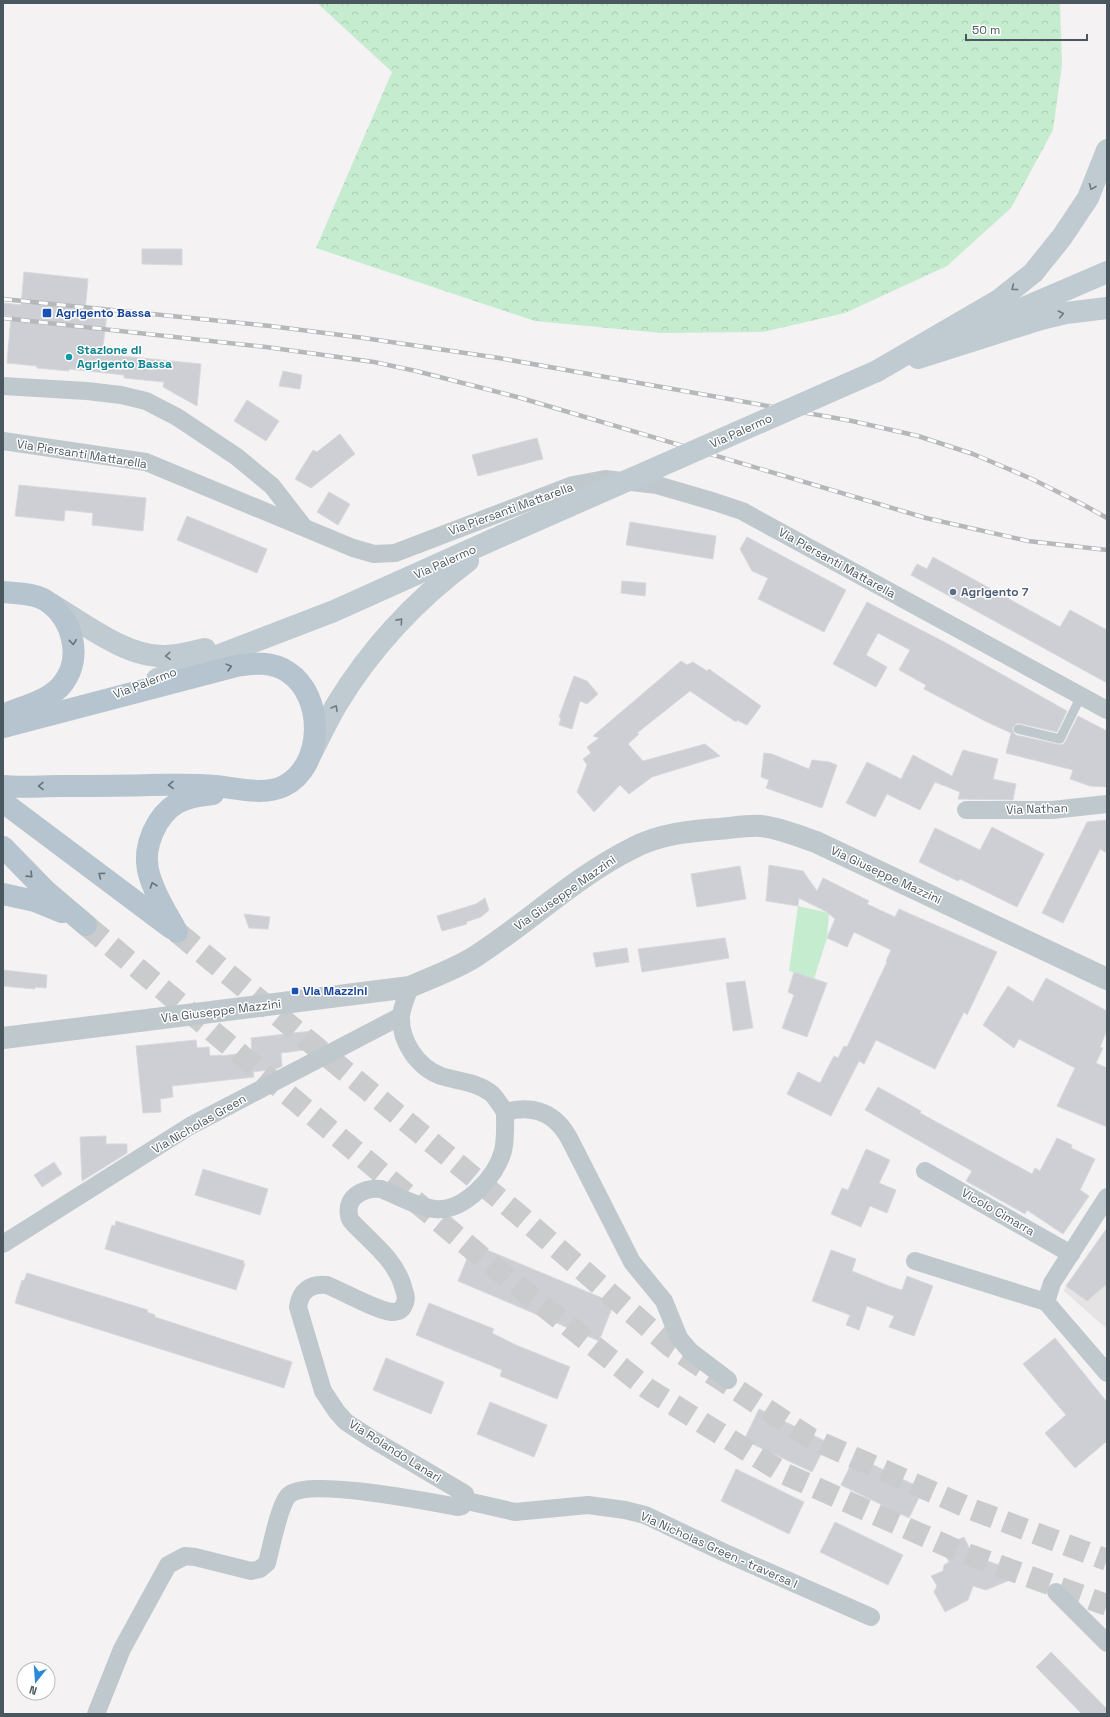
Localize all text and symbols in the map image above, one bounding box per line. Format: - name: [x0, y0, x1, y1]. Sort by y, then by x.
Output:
- scale bar: [966, 16, 1087, 42]
- text: 50 m: [972, 22, 1000, 38]
- one-way arrow: [1089, 183, 1097, 190]
- one-way arrow: [1011, 284, 1018, 291]
- place label: Agrigento Bassa: [56, 305, 151, 321]
- marker: Agrigento Bassa: [41, 307, 53, 319]
- one-way arrow: [1058, 311, 1065, 319]
- place label: Stazione di Agrigento Bassa: [77, 342, 172, 372]
- marker: Stazione di Agrigento Bassa: [64, 352, 74, 362]
- street label: Via Palermo: [707, 410, 775, 452]
- street label: Via Piersanti Mattarella: [16, 436, 148, 472]
- street label: Via Piersanti Mattarella: [446, 479, 576, 539]
- street label: Via Piersanti Mattarella: [776, 524, 899, 602]
- street label: Via Palermo: [411, 541, 479, 583]
- place label: Agrigento 7: [961, 584, 1029, 600]
- marker: Agrigento 7: [948, 587, 958, 597]
- one-way arrow: [396, 619, 403, 626]
- one-way arrow: [68, 639, 77, 645]
- one-way arrow: [165, 651, 171, 660]
- street label: Via Palermo: [111, 664, 179, 702]
- one-way arrow: [225, 664, 232, 672]
- one-way arrow: [330, 705, 337, 712]
- one-way arrow: [168, 781, 174, 789]
- one-way arrow: [38, 782, 44, 790]
- street label: Via Nathan: [1006, 800, 1068, 818]
- street label: Via Giuseppe Mazzini: [828, 842, 944, 908]
- street label: Via Giuseppe Mazzini: [511, 852, 619, 934]
- one-way arrow: [25, 870, 33, 878]
- one-way arrow: [98, 873, 105, 880]
- one-way arrow: [150, 881, 158, 888]
- place label: Via Mazzini: [303, 983, 367, 999]
- marker: Via Mazzini: [290, 986, 300, 996]
- street label: Via Giuseppe Mazzini: [160, 996, 282, 1026]
- street label: Via Nicholas Green: [149, 1091, 249, 1157]
- street label: Vicolo Cimarra: [958, 1185, 1038, 1239]
- street label: Via Rolando Lanari: [346, 1416, 444, 1486]
- street label: Via Nicholas Green - traversa I: [638, 1508, 800, 1592]
- north arrow: [16, 1661, 56, 1701]
- text: N: [28, 1683, 39, 1698]

